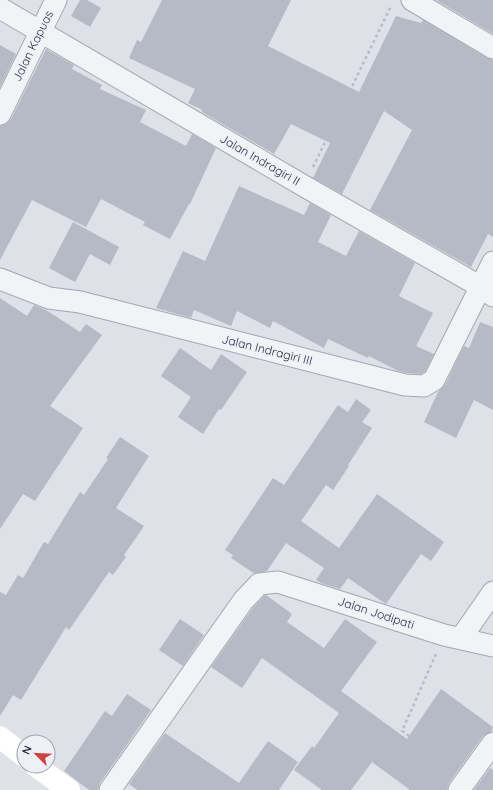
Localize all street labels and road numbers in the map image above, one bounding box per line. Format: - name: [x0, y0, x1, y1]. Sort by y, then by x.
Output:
- street label: Jalan Kapuas: [9, 8, 56, 84]
- street label: Jalan Indragiri II: [218, 131, 303, 189]
- street label: Jalan Indragiri III: [220, 331, 314, 368]
- street label: Jalan Jodipati: [336, 593, 416, 632]

